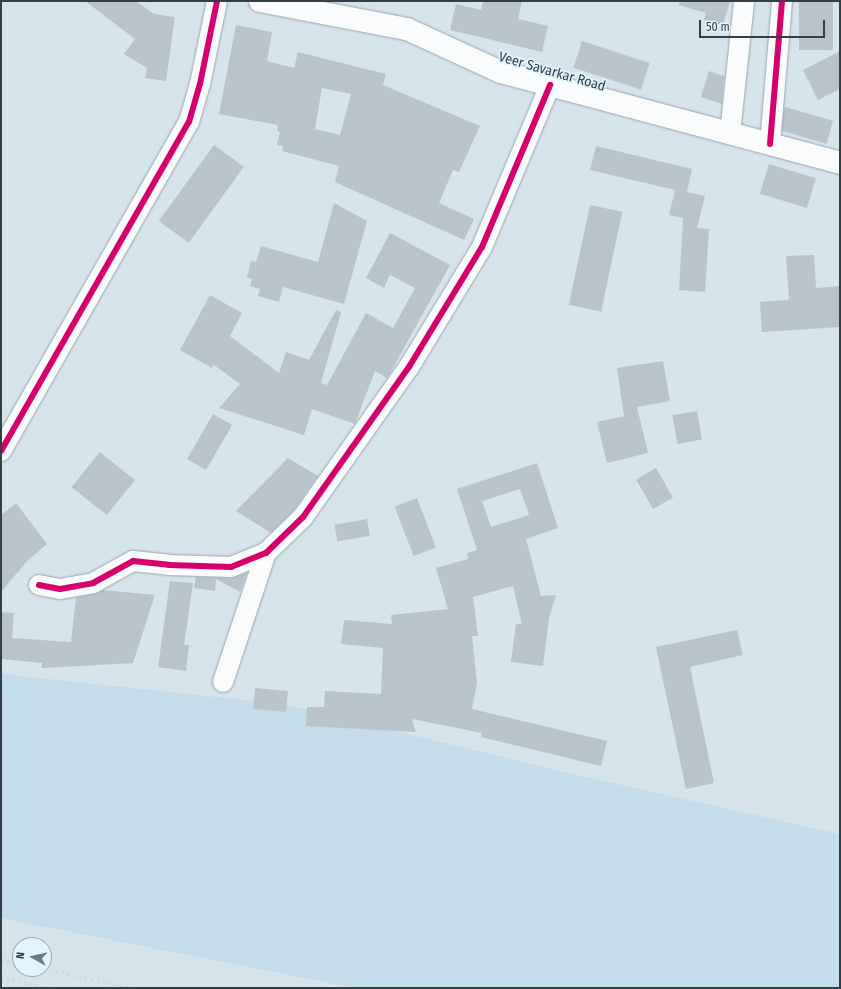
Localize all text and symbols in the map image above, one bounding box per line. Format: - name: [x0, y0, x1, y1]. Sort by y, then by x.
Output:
- scale bar: [701, 12, 827, 38]
- text: 50 m: [706, 20, 730, 34]
- street label: Veer Savarkar Road: [497, 49, 607, 95]
- north arrow: [12, 937, 52, 977]
- text: N: [14, 951, 28, 960]

